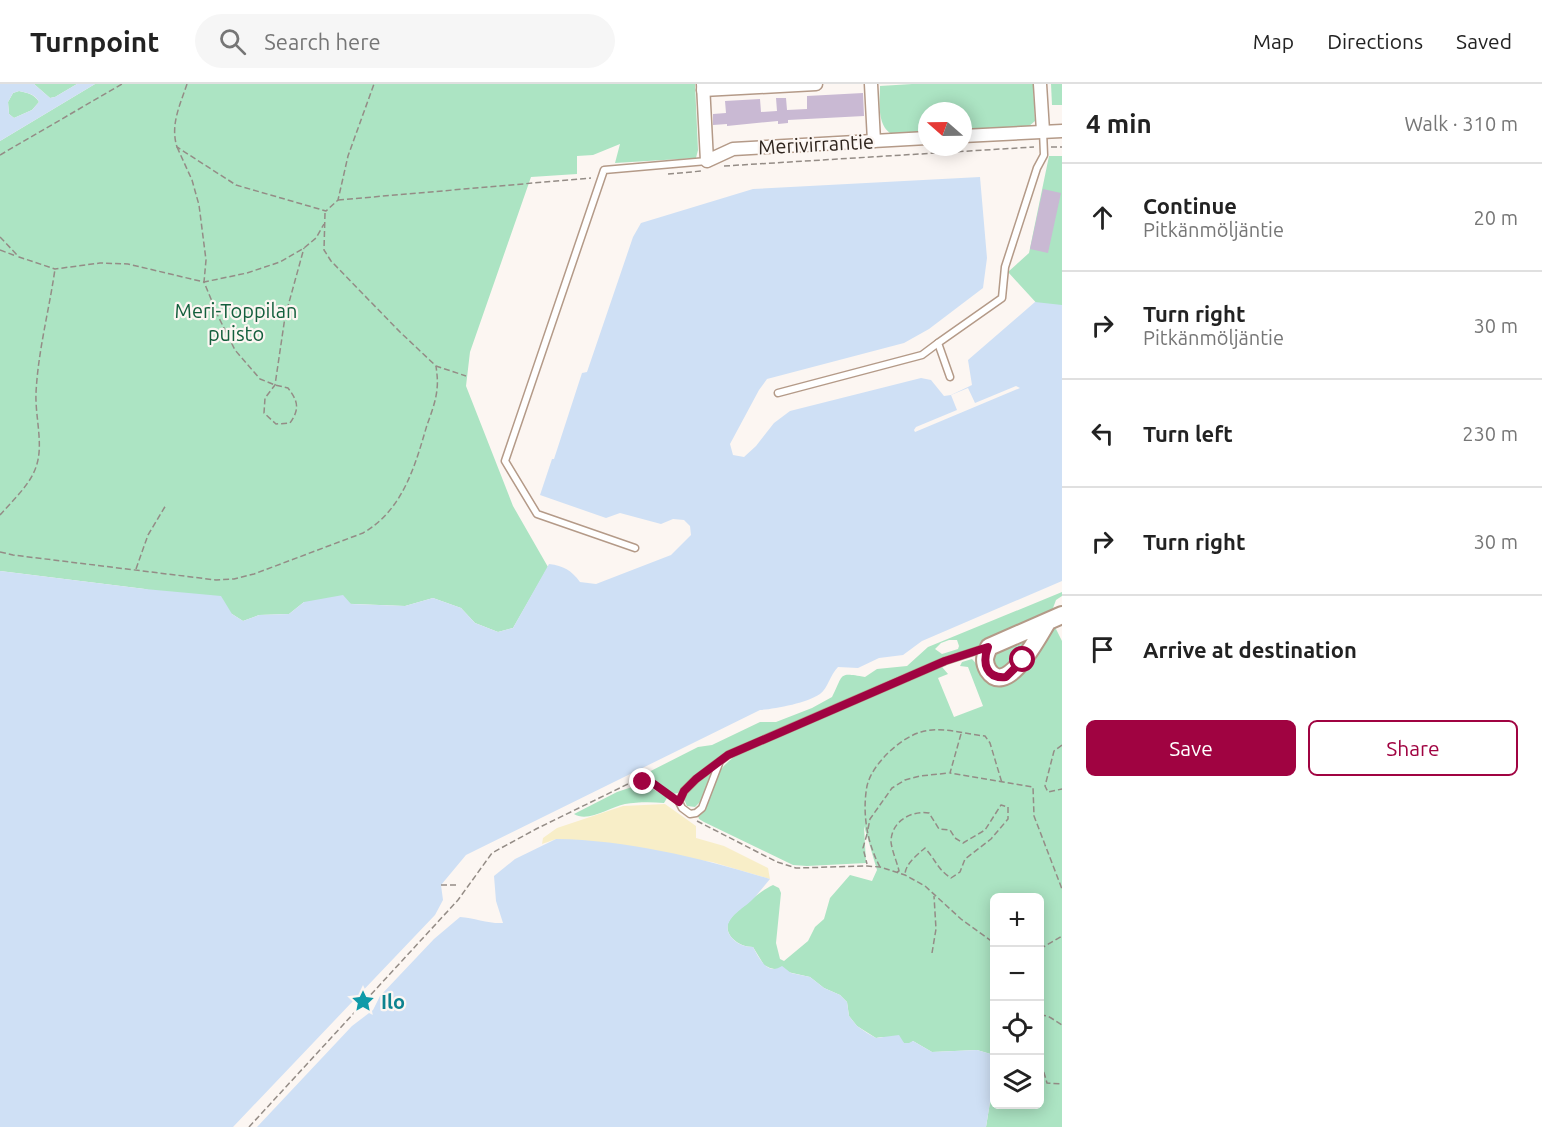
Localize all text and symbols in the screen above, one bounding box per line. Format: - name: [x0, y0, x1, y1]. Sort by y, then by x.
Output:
- search box: [195, 14, 615, 68]
- icon: search: [216, 25, 249, 58]
- text: Turnpoint: [30, 26, 159, 57]
- text: Search here: [264, 29, 381, 54]
- text: Map: [1253, 29, 1294, 53]
- text: Directions: [1327, 29, 1423, 53]
- text: Saved: [1456, 29, 1512, 53]
- north arrow: [918, 102, 972, 156]
- text: 4 min: [1086, 109, 1152, 138]
- text: Walk · 310 m: [1405, 112, 1518, 135]
- street label: Merivirrantie: [757, 129, 875, 159]
- text: Continue: [1143, 193, 1237, 218]
- icon: ahead: [1086, 201, 1119, 234]
- text: 20 m: [1474, 206, 1518, 229]
- text: Pitkänmöljäntie: [1143, 218, 1284, 241]
- park label: Meri-Toppilan puisto: [175, 299, 297, 345]
- text: Turn right: [1143, 301, 1245, 326]
- icon: right: [1086, 309, 1119, 342]
- text: 30 m: [1474, 314, 1518, 337]
- text: Pitkänmöljäntie: [1143, 326, 1284, 349]
- icon: left: [1086, 417, 1119, 450]
- text: Turn left: [1143, 421, 1233, 446]
- text: 230 m: [1462, 422, 1518, 445]
- icon: right: [1086, 525, 1119, 558]
- text: Turn right: [1143, 529, 1245, 554]
- text: 30 m: [1474, 530, 1518, 553]
- icon: arrive: [1086, 633, 1119, 666]
- text: Arrive at destination: [1143, 637, 1357, 662]
- route start: [1009, 646, 1035, 672]
- button: Save: [1086, 720, 1296, 776]
- button: Share: [1308, 720, 1518, 776]
- route end: [629, 768, 655, 794]
- map controls: [990, 893, 1044, 1109]
- button: +: [990, 893, 1044, 947]
- button: −: [990, 947, 1044, 1001]
- place icon: Ilo: [350, 988, 376, 1014]
- place label: Ilo: [381, 990, 405, 1013]
- button: locate: [990, 1001, 1044, 1055]
- button: layers: [990, 1055, 1044, 1109]

